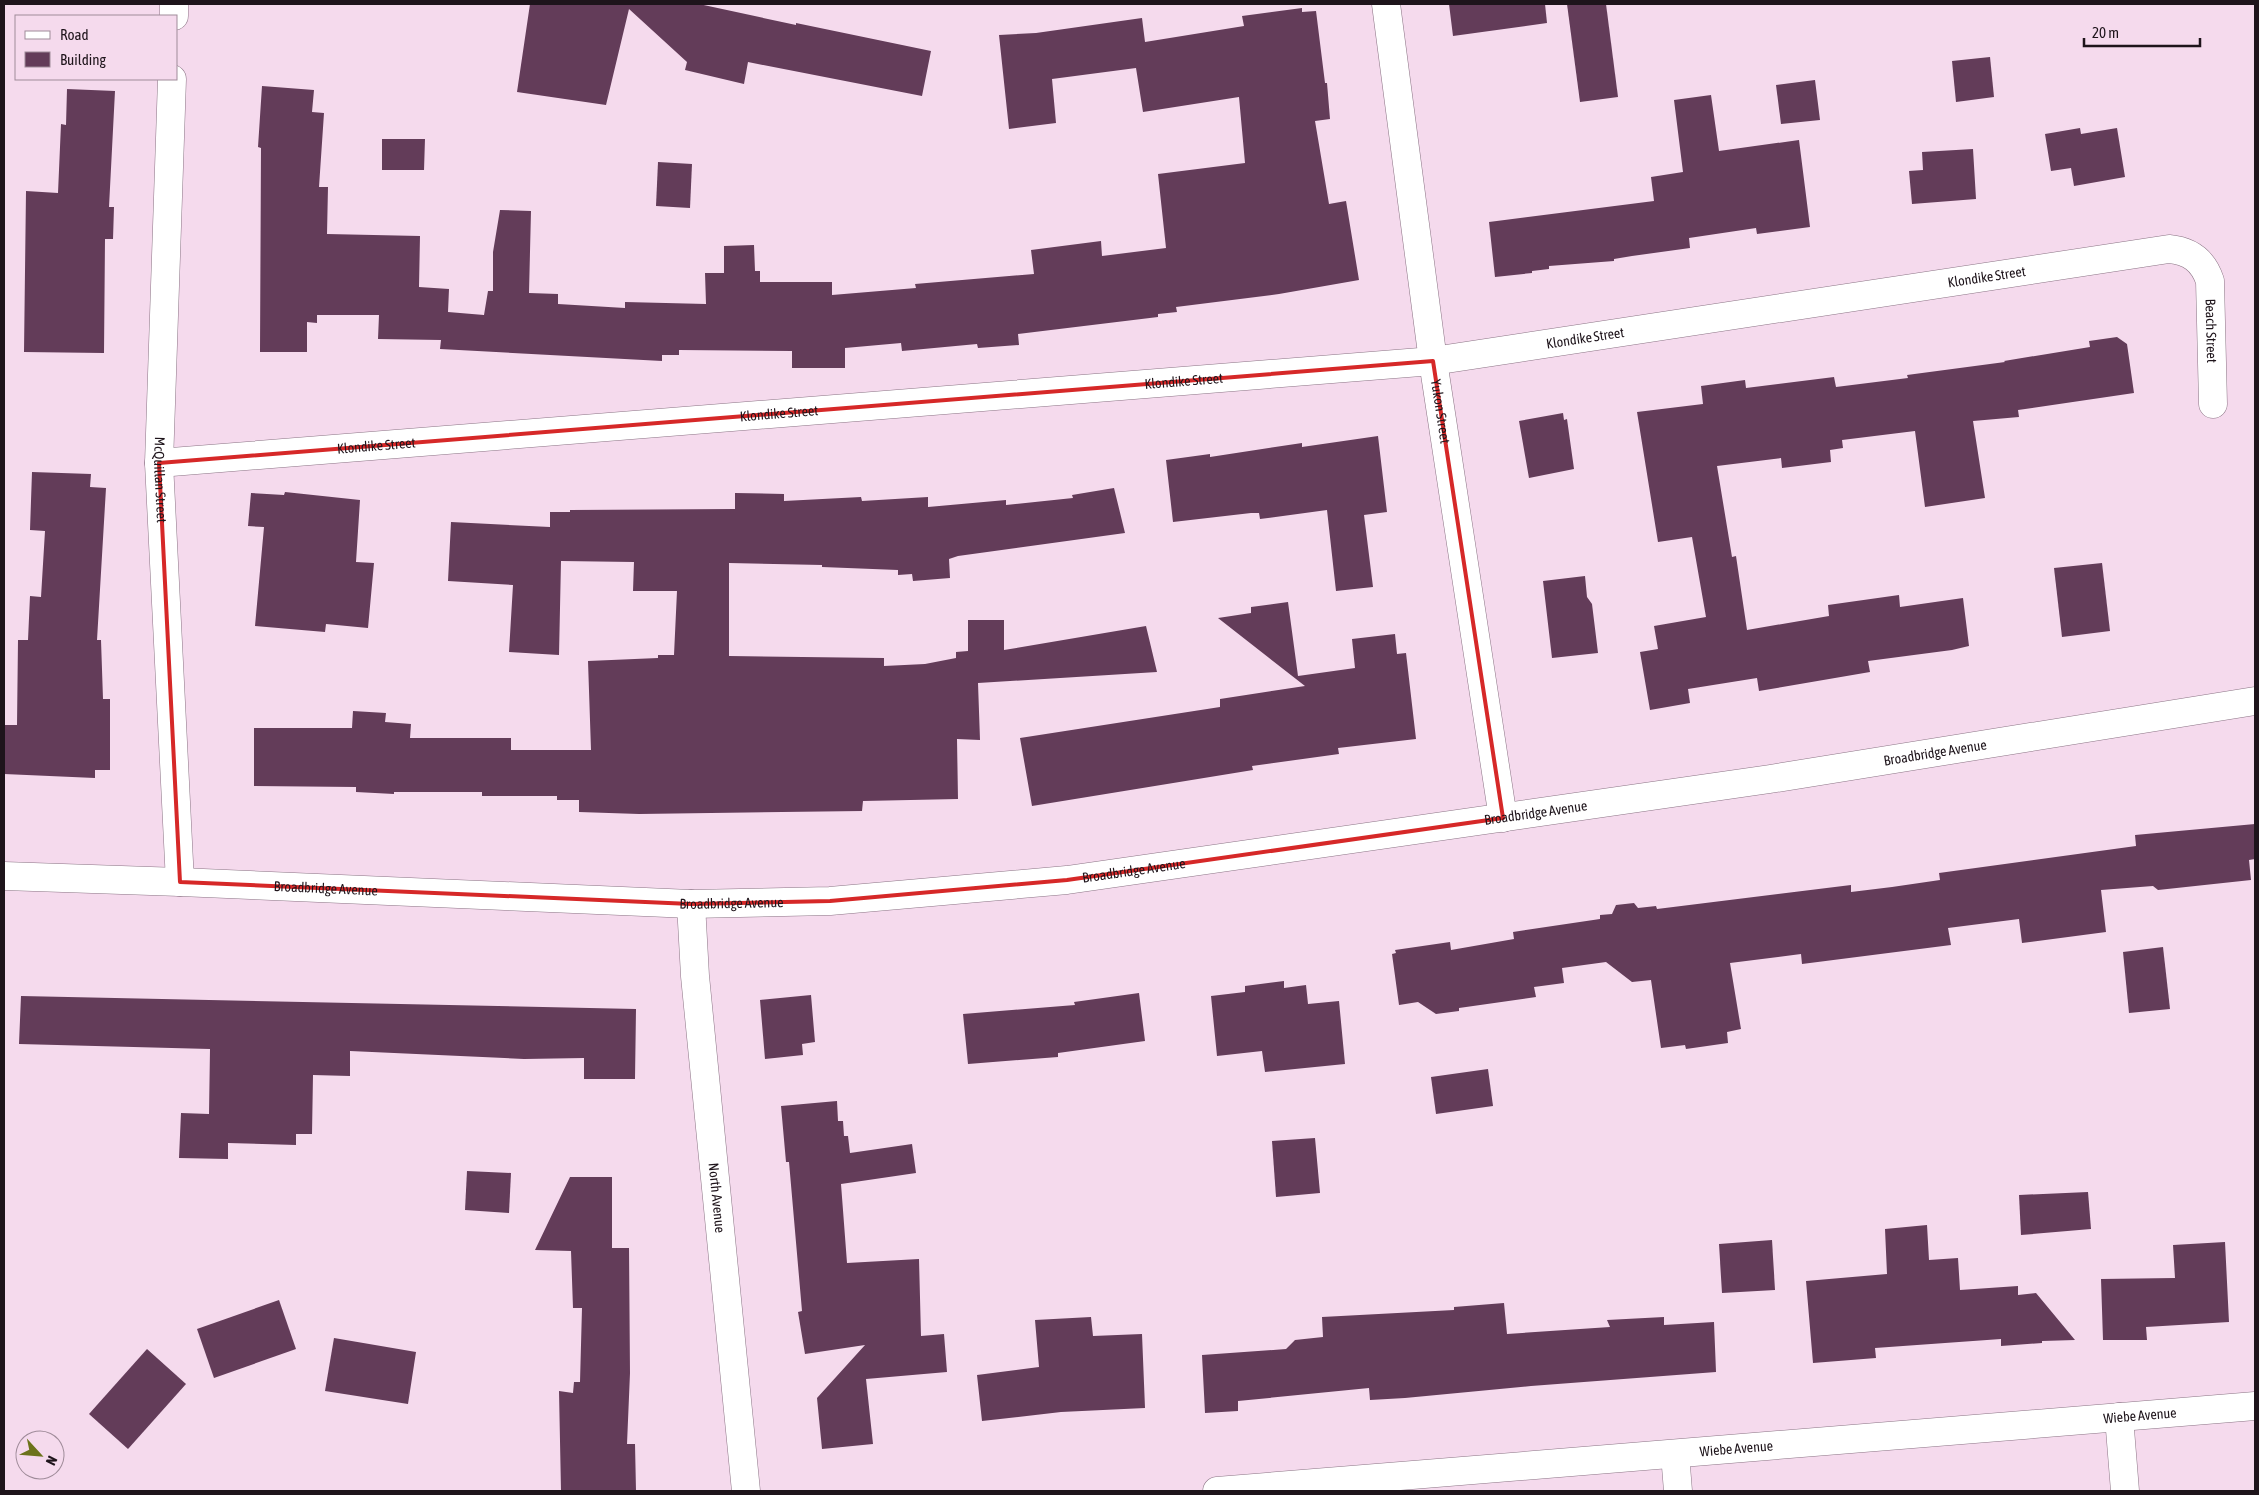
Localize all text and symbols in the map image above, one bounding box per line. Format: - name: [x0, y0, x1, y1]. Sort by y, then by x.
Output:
- legend: [15, 15, 178, 80]
- scale bar: [2084, 15, 2200, 47]
- text: 20 m: [2092, 24, 2119, 41]
- text: Road: [60, 26, 89, 43]
- text: Building: [60, 51, 106, 68]
- street label: Klondike Street: [1946, 263, 2027, 291]
- street label: Beach Street: [2202, 298, 2220, 363]
- street label: Klondike Street: [1545, 324, 1625, 352]
- street label: Klondike Street: [1144, 370, 1224, 392]
- street label: Yukon Street: [1428, 378, 1454, 445]
- street label: Klondike Street: [739, 402, 819, 424]
- street label: Klondike Street: [336, 434, 416, 457]
- street label: McQuillan Street: [151, 436, 170, 523]
- street label: Broadbridge Avenue: [1883, 736, 1988, 769]
- street label: Broadbridge Avenue: [1483, 797, 1588, 828]
- street label: Broadbridge Avenue: [1081, 855, 1186, 886]
- street label: Broadbridge Avenue: [273, 878, 378, 899]
- street label: Broadbridge Avenue: [679, 894, 784, 912]
- street label: North Avenue: [706, 1162, 728, 1234]
- street label: Wiebe Avenue: [2103, 1404, 2177, 1426]
- north arrow: [15, 1430, 65, 1480]
- street label: Wiebe Avenue: [1699, 1438, 1774, 1459]
- text: N: [43, 1453, 61, 1468]

